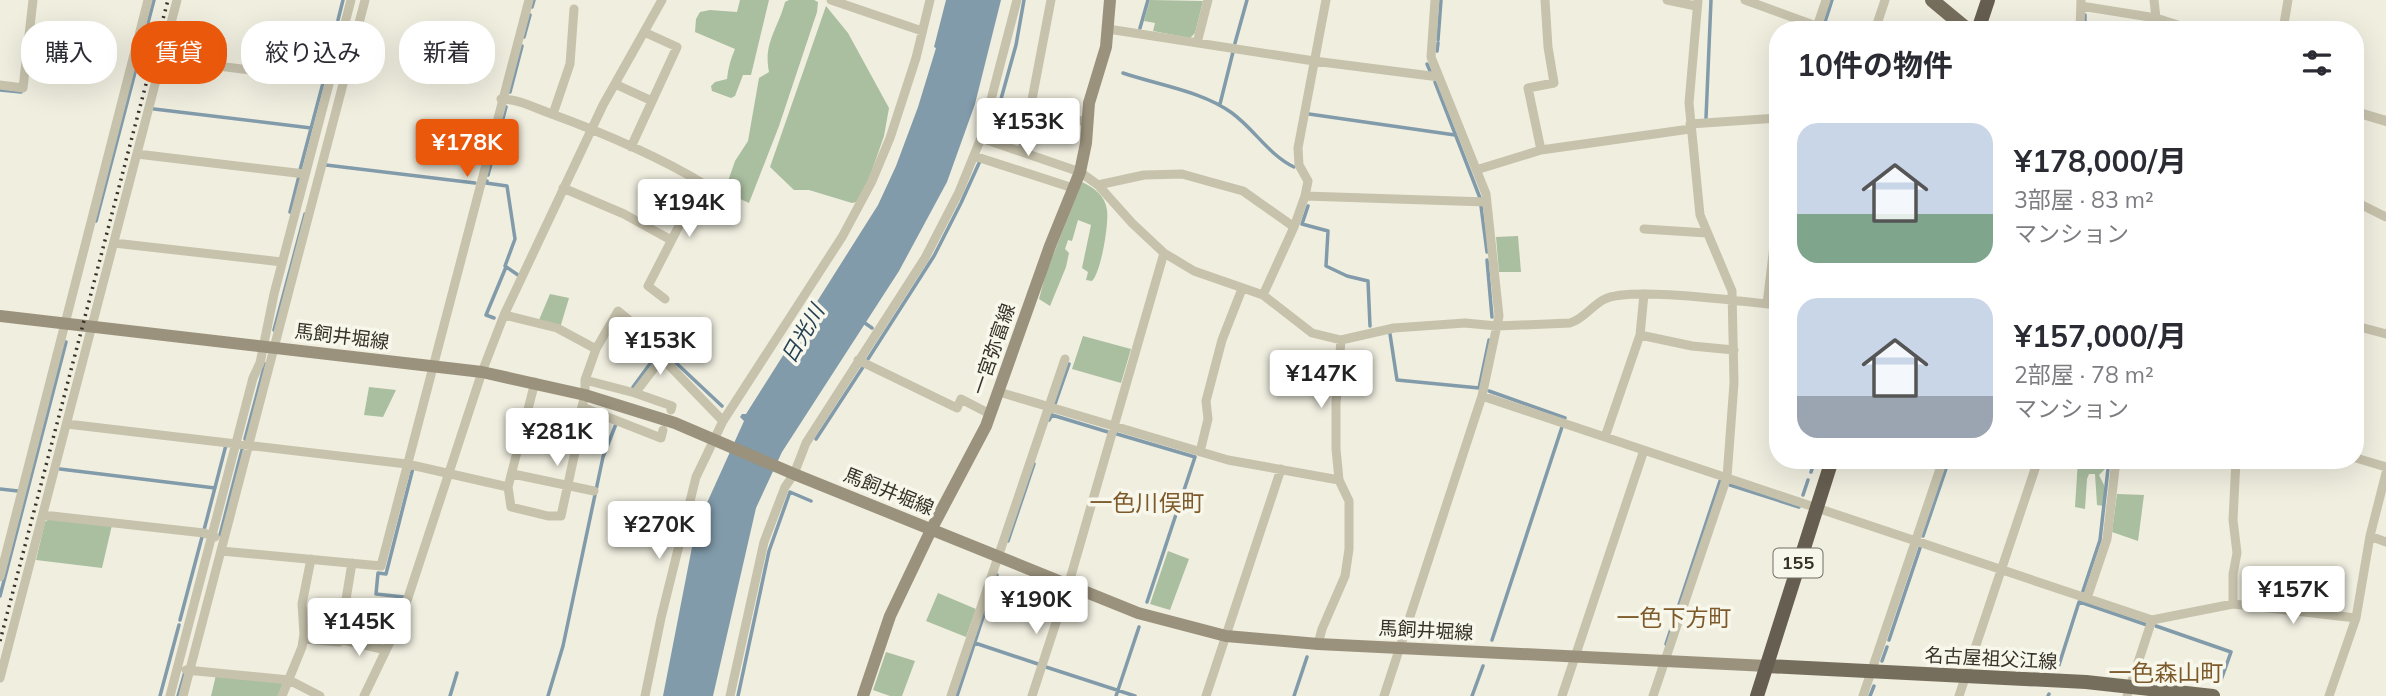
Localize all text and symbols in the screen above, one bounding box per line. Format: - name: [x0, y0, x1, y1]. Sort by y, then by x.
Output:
- chip: 購入: [21, 21, 117, 84]
- chip: 賃貸: [131, 21, 227, 84]
- chip: 絞り込み: [241, 21, 385, 84]
- chip: 新着: [399, 21, 495, 84]
- icon: filters: [2298, 44, 2336, 82]
- text: 10件の物件: [1797, 46, 1953, 84]
- pin: ¥153K: [979, 99, 1077, 158]
- text: ¥153K: [993, 106, 1063, 135]
- pin: ¥178K: [418, 120, 516, 179]
- text: ¥178K: [432, 127, 502, 156]
- text: ¥178,000/月: [2014, 142, 2187, 180]
- icon: home: [1853, 151, 1937, 235]
- pin: ¥194K: [640, 180, 738, 239]
- text: 3部屋 · 83 m²: [2014, 185, 2154, 214]
- text: ¥194K: [654, 187, 724, 216]
- text: マンション: [2014, 219, 2129, 248]
- water label: 日光川: [775, 298, 830, 367]
- street label: 一宮弥富線: [966, 300, 1020, 398]
- text: ¥157,000/月: [2014, 317, 2187, 355]
- street label: 馬飼井堀線: [293, 318, 391, 354]
- pin: ¥153K: [611, 318, 709, 377]
- text: ¥153K: [625, 325, 695, 354]
- icon: home: [1853, 326, 1937, 410]
- pin: ¥147K: [1272, 350, 1370, 410]
- text: ¥147K: [1286, 358, 1356, 387]
- text: 2部屋 · 78 m²: [2014, 360, 2154, 389]
- text: マンション: [2014, 394, 2129, 423]
- pin: ¥281K: [508, 408, 606, 468]
- text: ¥281K: [522, 416, 592, 445]
- street label: 馬飼井堀線: [840, 462, 938, 520]
- district label: 一色川俣町: [1090, 488, 1205, 517]
- pin: ¥270K: [610, 502, 708, 561]
- text: ¥270K: [624, 509, 694, 538]
- road number: 155: [1773, 548, 1822, 578]
- pin: ¥157K: [2244, 566, 2342, 626]
- text: ¥157K: [2258, 574, 2328, 603]
- pin: ¥190K: [987, 576, 1085, 636]
- text: ¥190K: [1001, 584, 1071, 613]
- pin: ¥145K: [310, 598, 408, 658]
- district label: 一色下方町: [1617, 603, 1732, 632]
- text: ¥145K: [324, 606, 394, 635]
- street label: 馬飼井堀線: [1378, 616, 1474, 644]
- street label: 名古屋祖父江線: [1924, 643, 2058, 673]
- district label: 一色森山町: [2109, 658, 2224, 687]

